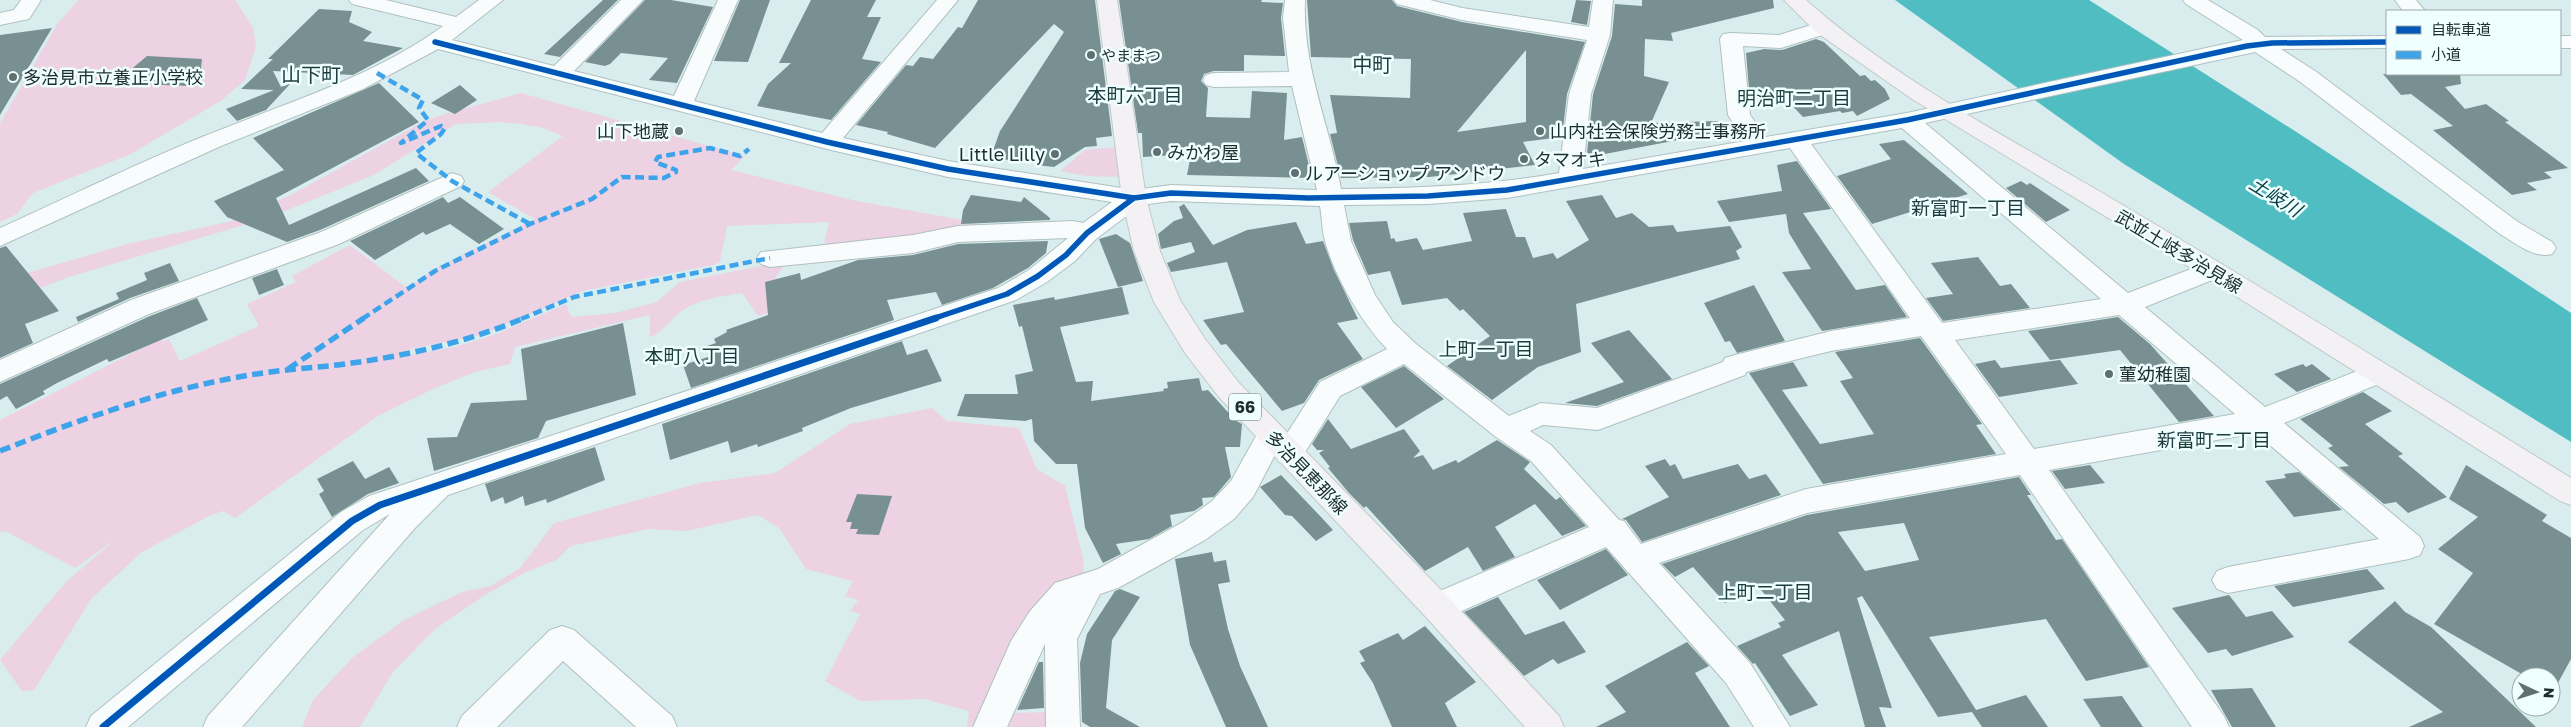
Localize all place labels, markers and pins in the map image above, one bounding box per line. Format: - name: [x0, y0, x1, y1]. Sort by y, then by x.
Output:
- place label: やままつ: [1101, 46, 1161, 64]
- marker: やままつ: [1085, 49, 1097, 61]
- place label: 多治見市立養正小学校: [23, 66, 203, 88]
- marker: 多治見市立養正小学校: [7, 71, 19, 83]
- place label: 山下地蔵: [597, 120, 669, 142]
- place label: 山内社会保険労務士事務所: [1550, 120, 1766, 142]
- marker: 山下地蔵: [673, 125, 685, 137]
- marker: 山内社会保険労務士事務所: [1534, 125, 1546, 137]
- place label: みかわ屋: [1167, 141, 1239, 163]
- place label: Little Lilly: [959, 143, 1045, 165]
- marker: みかわ屋: [1151, 146, 1163, 158]
- marker: Little Lilly: [1049, 148, 1061, 160]
- place label: タマオキ: [1534, 148, 1606, 170]
- marker: タマオキ: [1518, 153, 1530, 165]
- place label: ルアーショップ アンドウ: [1305, 162, 1505, 184]
- marker: ルアーショップ アンドウ: [1289, 167, 1301, 179]
- place label: 菫幼稚園: [2119, 363, 2191, 385]
- marker: 菫幼稚園: [2103, 368, 2115, 380]

